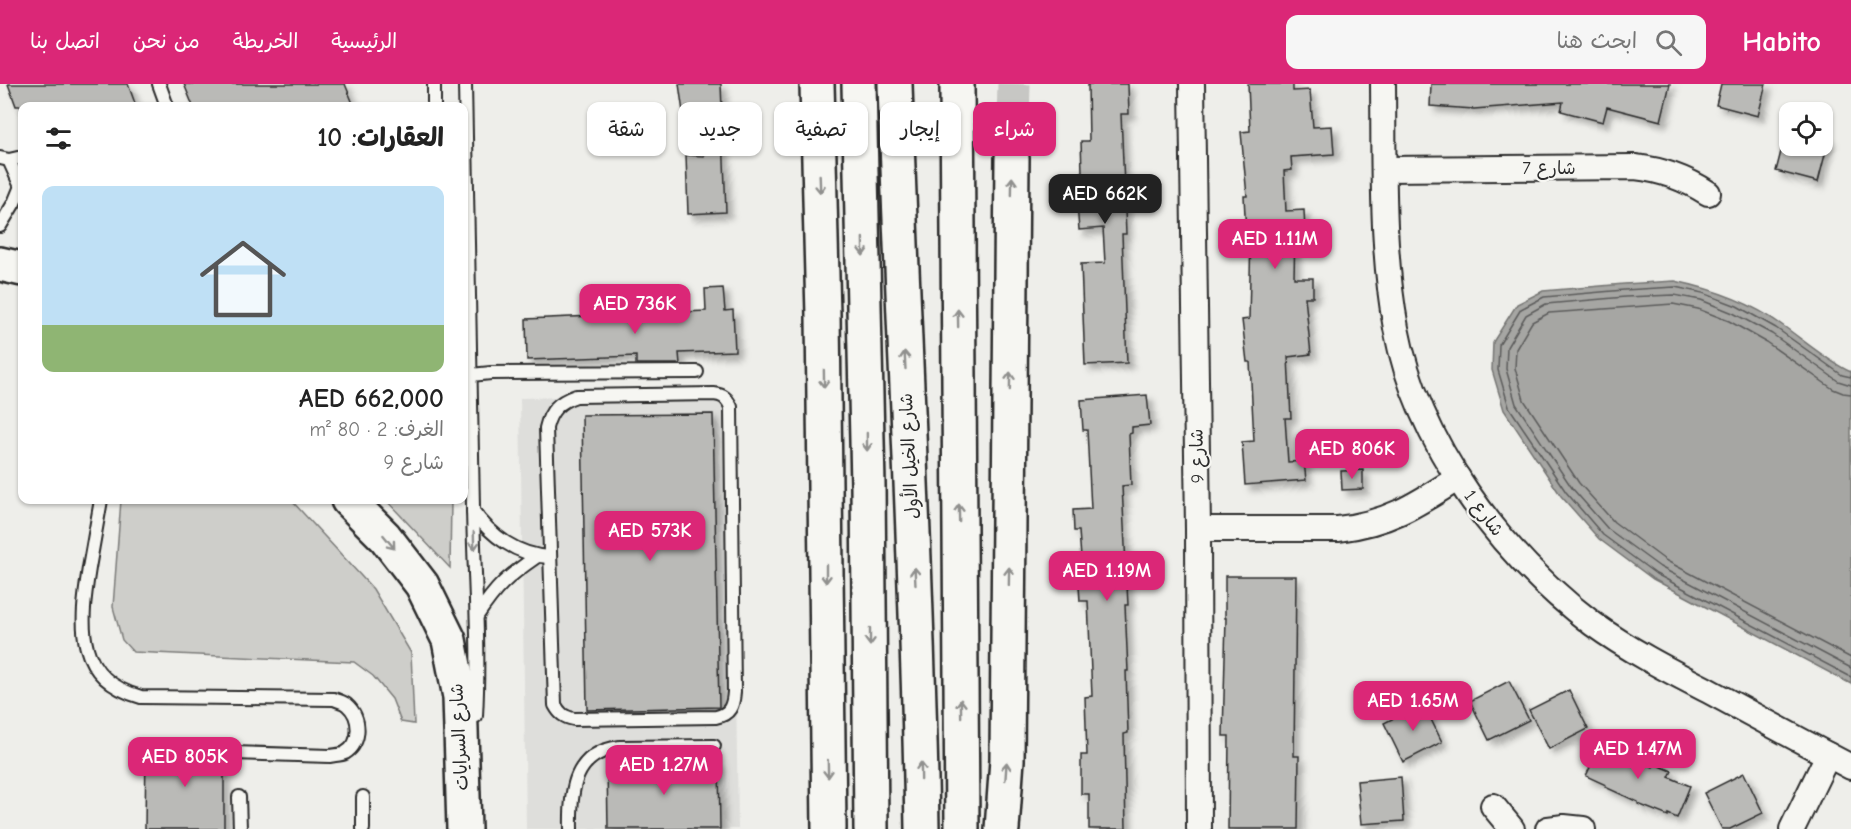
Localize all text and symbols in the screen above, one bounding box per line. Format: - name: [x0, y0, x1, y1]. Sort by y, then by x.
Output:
- search box: [1286, 15, 1706, 69]
- icon: search: [1652, 26, 1685, 59]
- text: Habito: [1742, 26, 1821, 58]
- text: ابحث هنا: [1556, 28, 1637, 54]
- text: اتصل بنا: [30, 29, 100, 53]
- text: من نحن: [133, 29, 200, 53]
- text: الخريطة: [233, 29, 298, 53]
- text: الرئيسية: [331, 29, 397, 53]
- chip: شقة: [587, 102, 666, 156]
- chip: جديد: [678, 102, 762, 156]
- chip: تصفية: [774, 102, 868, 156]
- chip: إيجار: [880, 102, 961, 156]
- chip: شراء: [973, 102, 1056, 156]
- map controls: [1779, 102, 1833, 156]
- button: locate: [1779, 102, 1833, 156]
- icon: filters: [42, 122, 75, 155]
- text: العقارات: 10: [317, 123, 444, 153]
- street label: شارع 7: [1522, 158, 1576, 180]
- one-way arrow: [814, 174, 825, 194]
- pin: AED 662K: [1043, 174, 1167, 225]
- one-way arrow: [1006, 176, 1018, 196]
- text: AED 662K: [1063, 182, 1147, 205]
- pin: AED 1.11M: [1206, 219, 1344, 270]
- icon: home: [189, 225, 297, 333]
- text: AED 1.11M: [1232, 227, 1318, 250]
- one-way arrow: [857, 237, 869, 257]
- pin: AED 736K: [573, 284, 697, 335]
- text: AED 736K: [593, 292, 677, 315]
- one-way arrow: [952, 308, 964, 328]
- one-way arrow: [899, 350, 911, 370]
- one-way arrow: [818, 369, 830, 389]
- one-way arrow: [1005, 371, 1016, 391]
- text: AED 662,000: [299, 384, 444, 414]
- street label: شارع الخيل الأول: [894, 392, 924, 520]
- text: الغرف: 2 · 80 m²: [310, 418, 444, 441]
- street label: شارع 9: [1187, 429, 1209, 483]
- pin: AED 806K: [1290, 429, 1414, 480]
- one-way arrow: [862, 432, 873, 452]
- text: AED 806K: [1309, 437, 1395, 460]
- text: شارع 9: [383, 451, 444, 474]
- street label: شارع 1: [1459, 486, 1508, 541]
- one-way arrow: [954, 503, 965, 523]
- pin: AED 573K: [588, 511, 712, 562]
- text: AED 573K: [608, 519, 692, 542]
- one-way arrow: [468, 531, 479, 551]
- one-way arrow: [382, 534, 395, 550]
- pin: AED 1.19M: [1038, 551, 1176, 602]
- text: AED 1.19M: [1063, 559, 1151, 582]
- one-way arrow: [820, 564, 832, 584]
- one-way arrow: [909, 566, 920, 586]
- one-way arrow: [1003, 566, 1015, 586]
- one-way arrow: [864, 627, 875, 647]
- pin: AED 1.65M: [1344, 681, 1482, 732]
- street label: شارع السرايات: [446, 683, 474, 791]
- text: AED 1.65M: [1367, 689, 1459, 712]
- one-way arrow: [955, 698, 967, 718]
- pin: AED 1.47M: [1569, 729, 1707, 780]
- pin: AED 805K: [123, 737, 247, 788]
- text: AED 1.47M: [1594, 737, 1682, 760]
- text: AED 805K: [142, 745, 228, 768]
- pin: AED 1.27M: [595, 745, 733, 796]
- text: AED 1.27M: [620, 753, 708, 776]
- one-way arrow: [822, 759, 834, 779]
- one-way arrow: [915, 761, 926, 781]
- one-way arrow: [1001, 761, 1012, 781]

